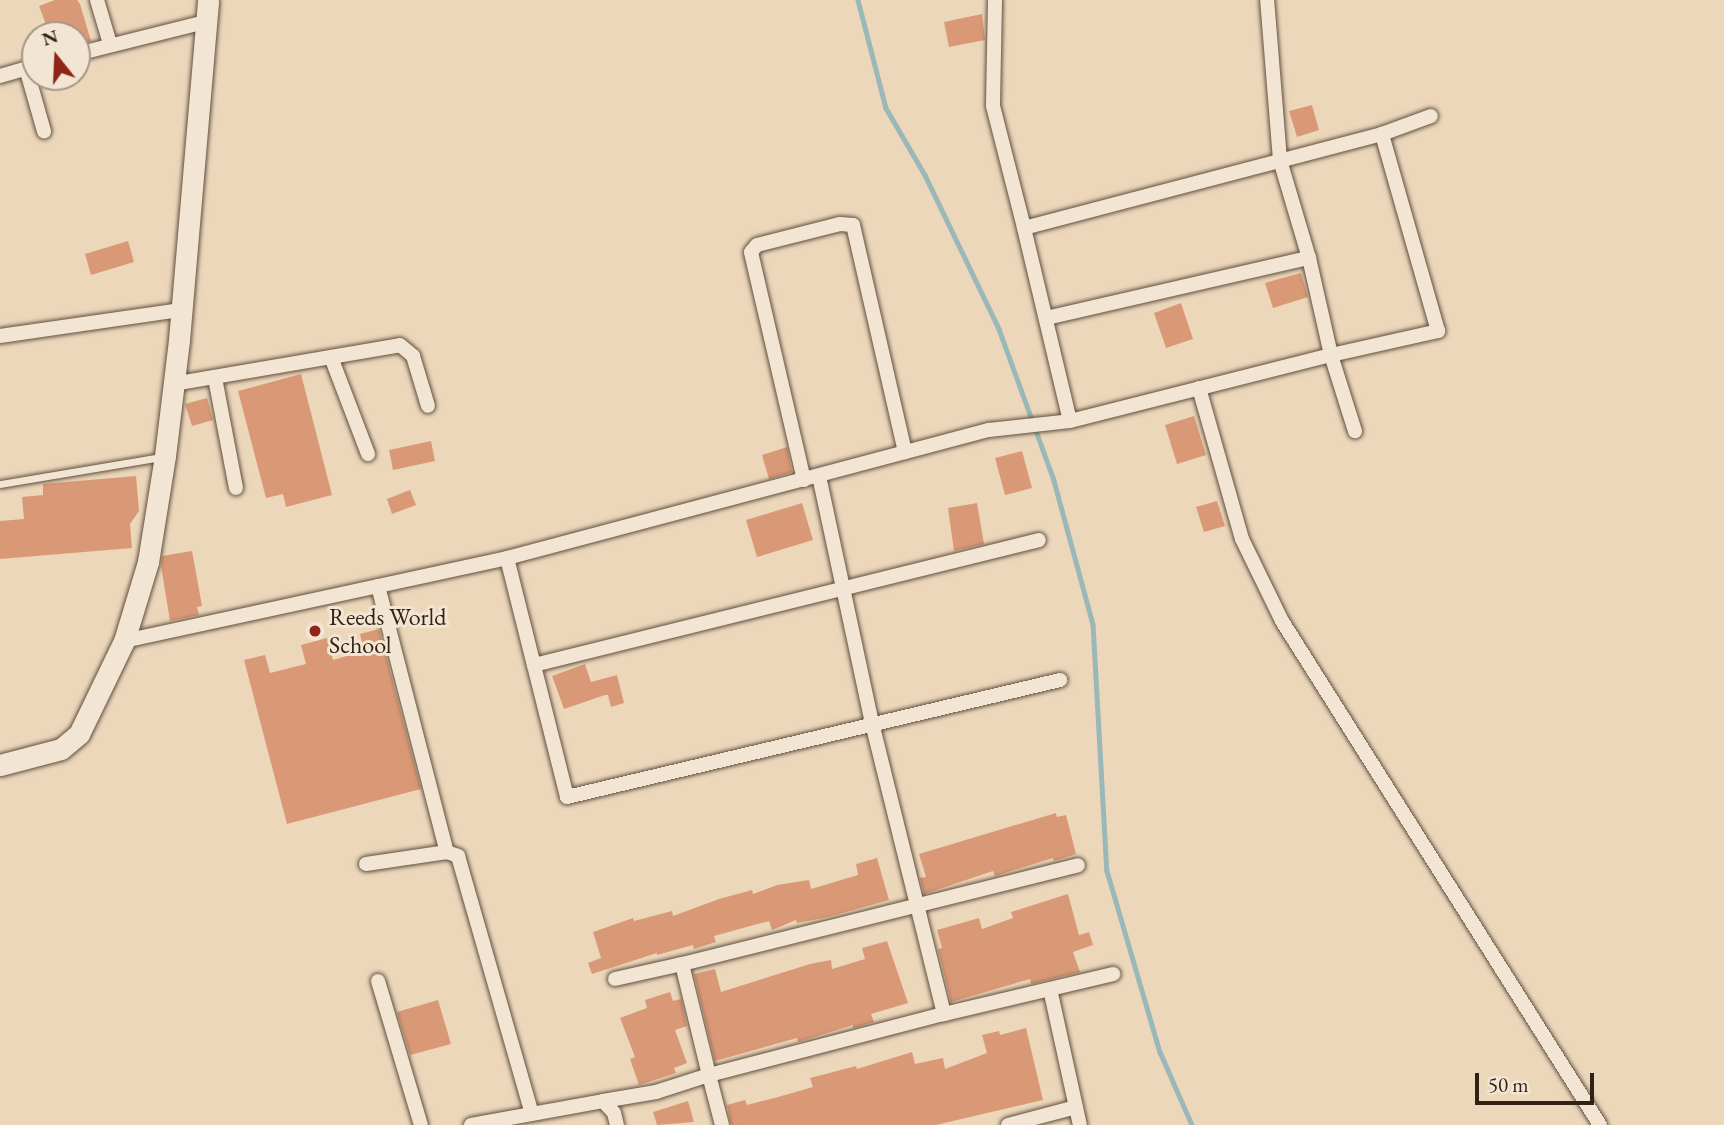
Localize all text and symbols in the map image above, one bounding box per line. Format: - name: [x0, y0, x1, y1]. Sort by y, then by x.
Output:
- north arrow: [21, 21, 91, 91]
- text: N: [39, 23, 61, 52]
- place label: Reeds World School: [329, 603, 446, 659]
- marker: Reeds World School: [307, 623, 323, 639]
- scale bar: [1479, 1058, 1598, 1102]
- text: 50 m: [1488, 1071, 1529, 1098]

